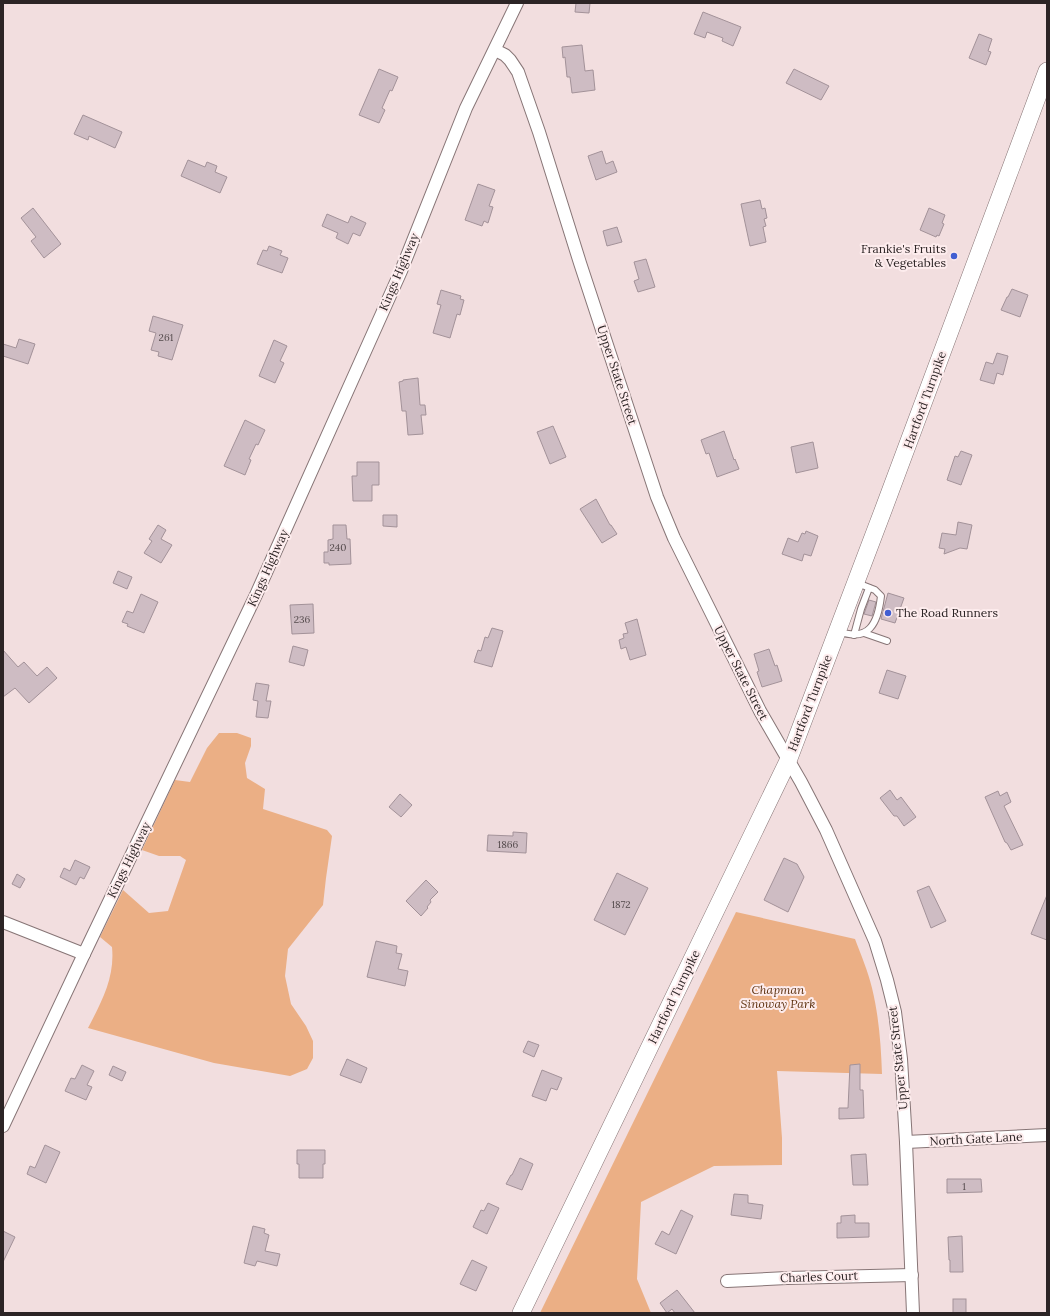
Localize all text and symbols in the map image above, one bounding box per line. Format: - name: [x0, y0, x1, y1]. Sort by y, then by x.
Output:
- street label: Kings Highway: [375, 230, 422, 313]
- place label: Frankie's Fruits & Vegetables: [861, 241, 946, 270]
- marker: Frankie's Fruits & Vegetables: [949, 251, 959, 261]
- street label: Upper State Street: [594, 323, 641, 427]
- house number: 261: [159, 331, 174, 344]
- street label: Hartford Turnpike: [900, 349, 949, 451]
- street label: Kings Highway: [244, 526, 292, 609]
- house number: 240: [330, 541, 346, 554]
- place label: The Road Runners: [896, 605, 998, 620]
- marker: The Road Runners: [883, 608, 893, 618]
- house number: 236: [294, 613, 311, 626]
- street label: Upper State Street: [711, 623, 772, 723]
- street label: Hartford Turnpike: [784, 652, 835, 753]
- street label: Kings Highway: [104, 819, 154, 900]
- house number: 1866: [498, 838, 519, 851]
- house number: 1872: [611, 898, 631, 911]
- street label: Hartford Turnpike: [644, 947, 703, 1046]
- park label: Chapman Sinoway Park: [741, 982, 816, 1011]
- street label: Upper State Street: [885, 1005, 910, 1111]
- street label: North Gate Lane: [929, 1129, 1023, 1148]
- house number: 1: [962, 1180, 966, 1193]
- street label: Charles Court: [780, 1268, 859, 1285]

